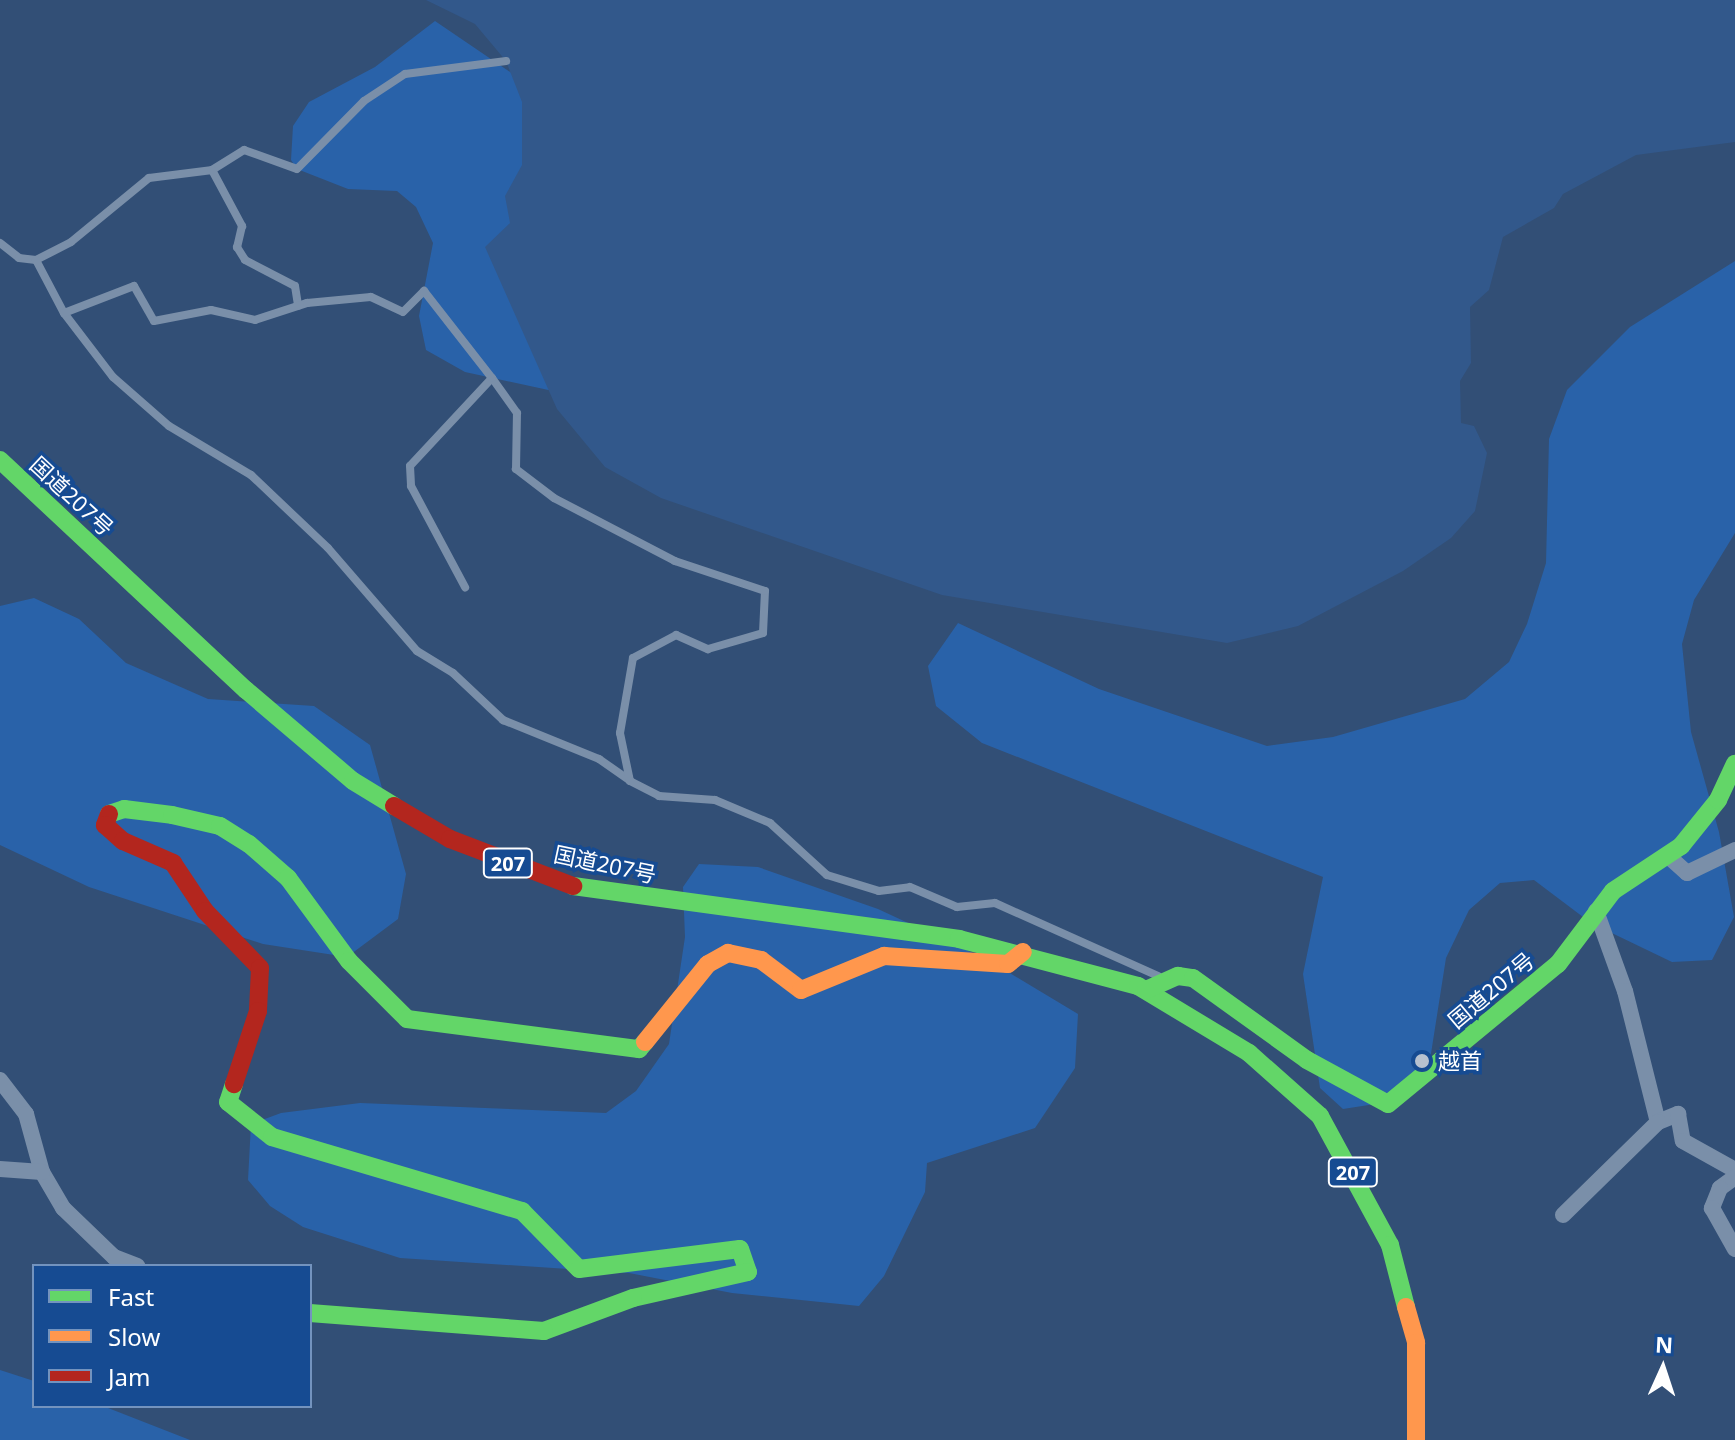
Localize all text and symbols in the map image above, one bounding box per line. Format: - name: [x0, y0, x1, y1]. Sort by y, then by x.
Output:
- street label: 国道207号: [25, 451, 119, 541]
- street label: 国道207号: [552, 840, 658, 888]
- road number: 207: [482, 847, 534, 879]
- street label: 国道207号: [1443, 947, 1539, 1033]
- place label: 越首: [1438, 1048, 1482, 1074]
- marker: 越首: [1413, 1052, 1431, 1070]
- road number: 207: [1327, 1156, 1379, 1188]
- legend: [32, 1264, 312, 1408]
- text: Fast: [108, 1280, 154, 1313]
- text: Slow: [108, 1320, 160, 1353]
- north arrow: [1623, 1328, 1703, 1408]
- text: N: [1655, 1329, 1674, 1359]
- text: Jam: [108, 1360, 150, 1393]

